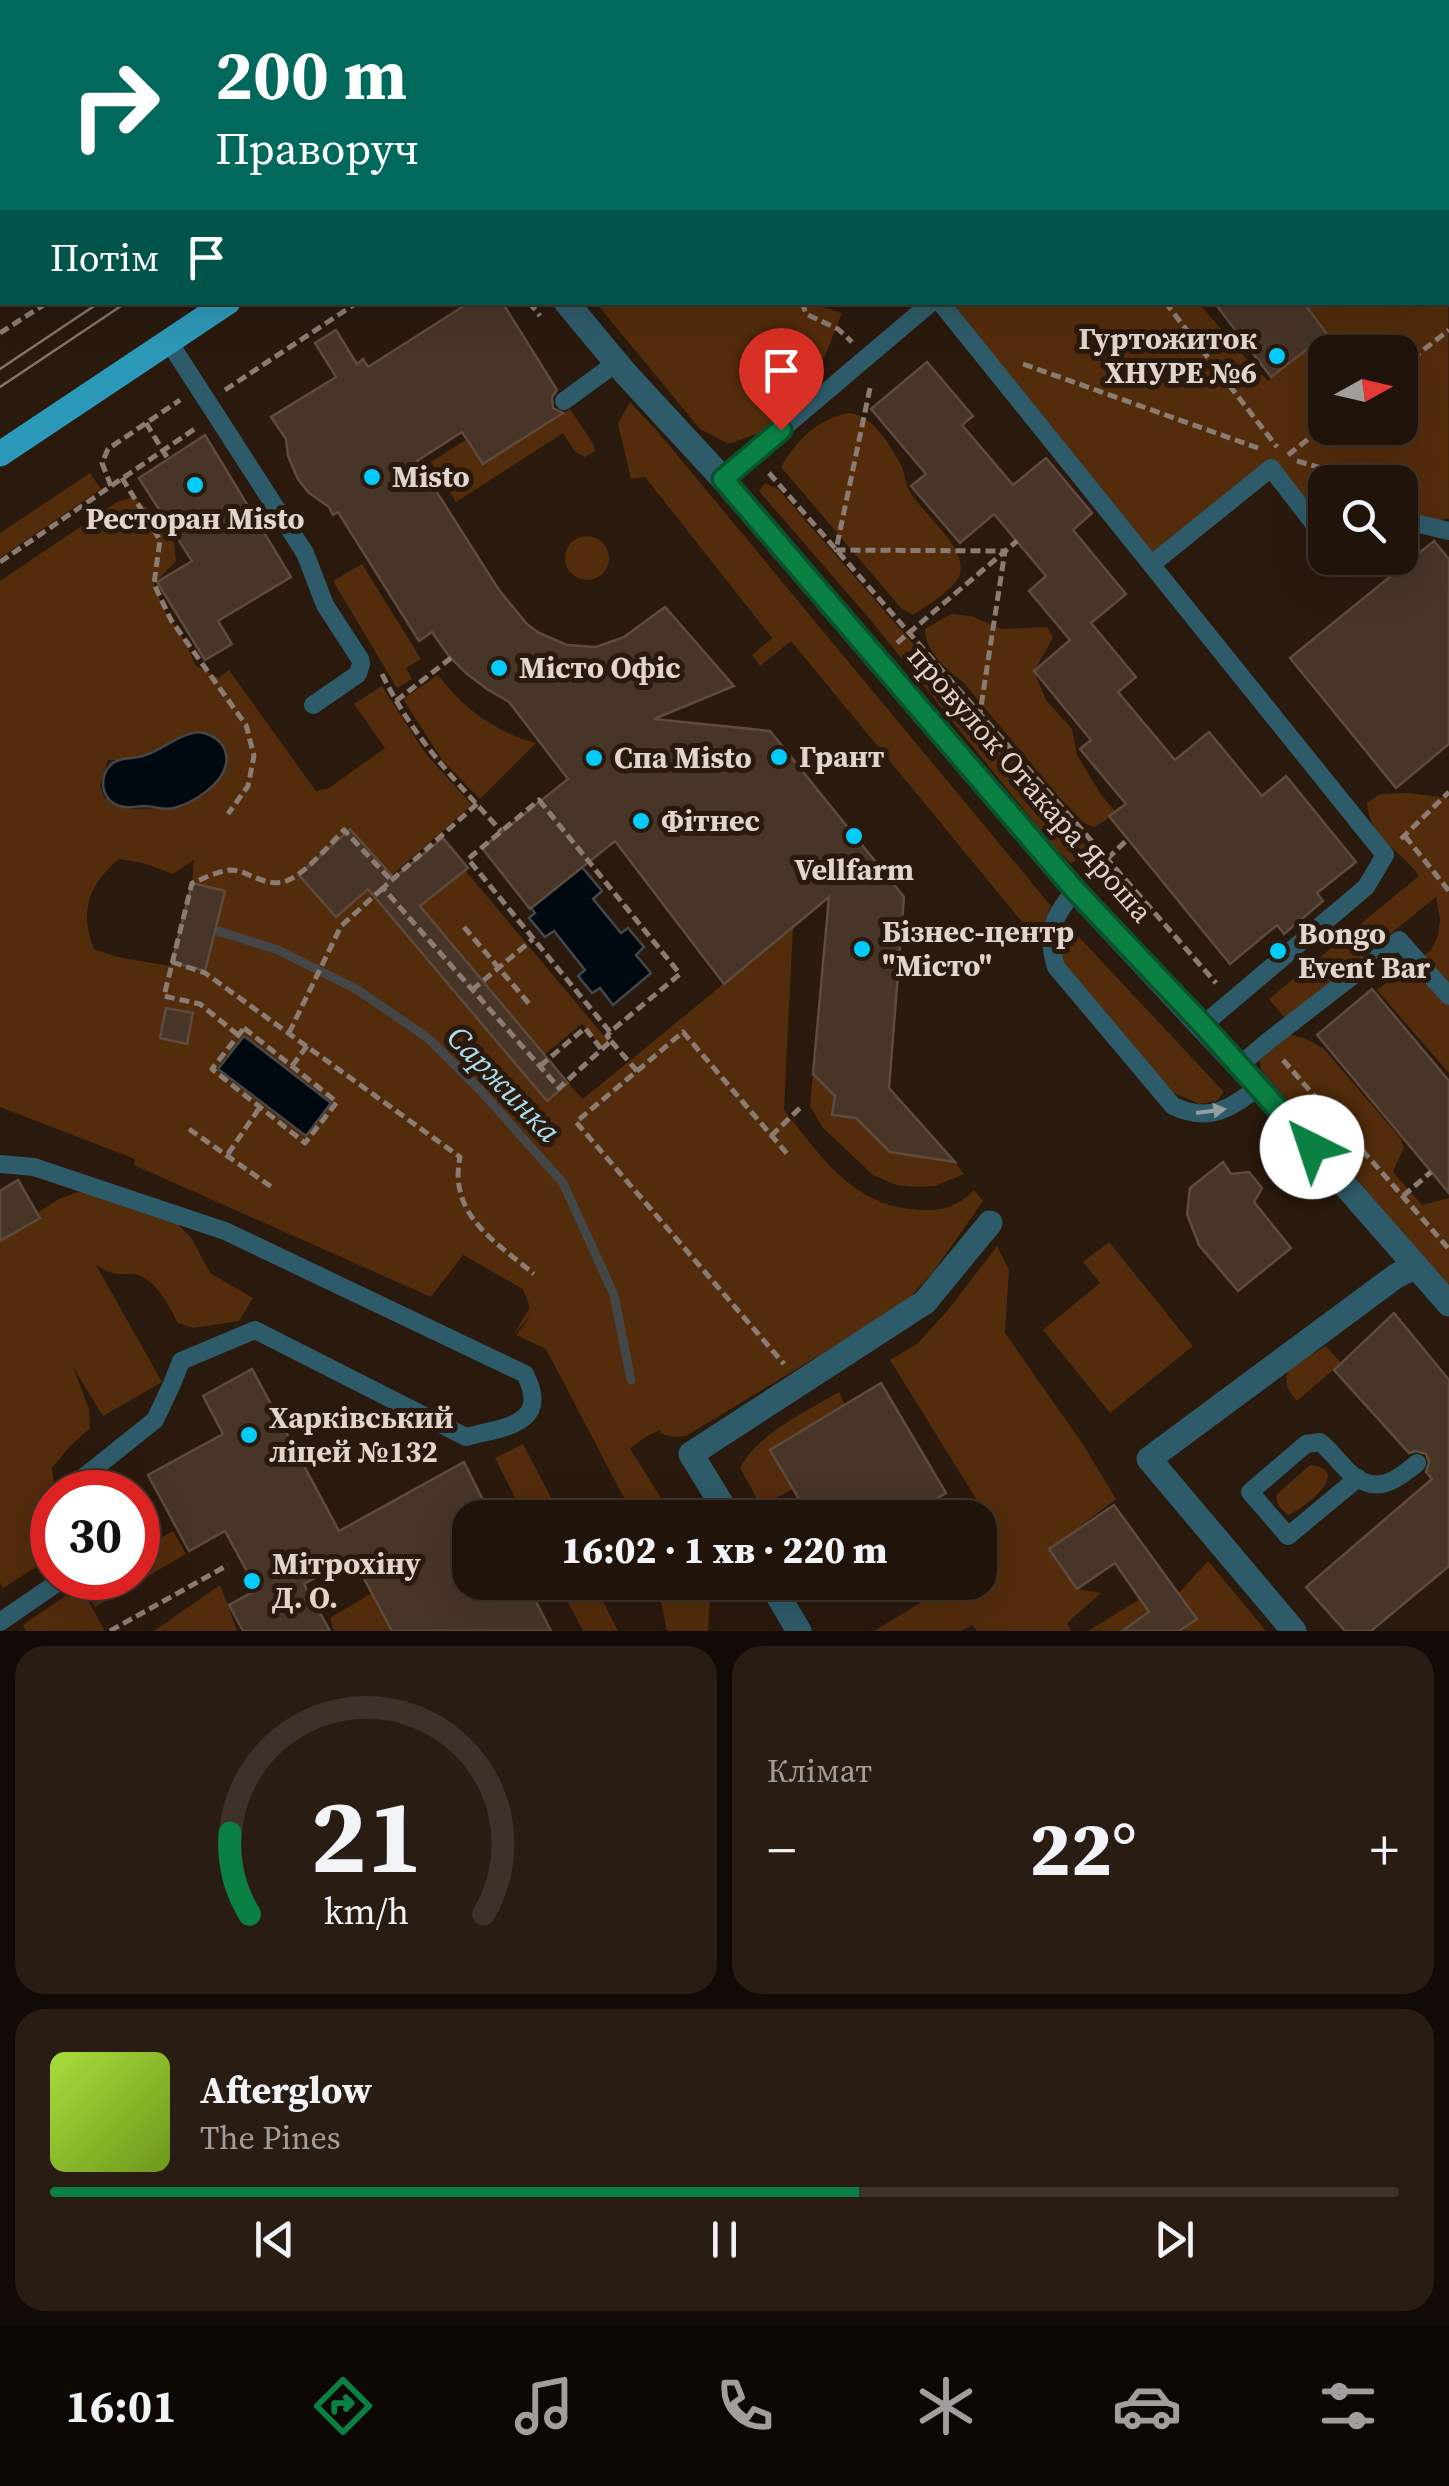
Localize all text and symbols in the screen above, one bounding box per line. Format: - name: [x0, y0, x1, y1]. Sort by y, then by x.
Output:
- text: 200 m: [215, 26, 407, 122]
- icon: right: [50, 40, 180, 170]
- text: Праворуч: [215, 117, 419, 179]
- icon: arrive: [179, 230, 234, 285]
- text: Потім: [50, 232, 159, 284]
- place label: Гуртожиток ХНУРЕ №6: [1078, 318, 1257, 393]
- pin: [739, 328, 824, 431]
- north arrow: [1308, 335, 1418, 445]
- map controls: [1308, 335, 1418, 575]
- icon: arrive: [754, 343, 809, 398]
- marker: Гуртожиток ХНУРЕ №6: [1266, 345, 1288, 367]
- place label: Misto: [392, 456, 470, 497]
- button: search: [1308, 465, 1418, 575]
- marker: Misto: [361, 466, 383, 488]
- marker: Ресторан Misto: [184, 474, 206, 496]
- place label: Ресторан Misto: [85, 498, 305, 539]
- street label: провулок Отакара Яроша: [898, 636, 1163, 932]
- place label: Місто Офіс: [519, 647, 681, 688]
- marker: Місто Офіс: [488, 657, 510, 679]
- place label: Грант: [799, 736, 885, 777]
- place label: Спа Misto: [614, 737, 752, 778]
- marker: Грант: [768, 746, 790, 768]
- marker: Спа Misto: [583, 747, 605, 769]
- place label: Фітнес: [661, 800, 760, 841]
- marker: Фітнес: [630, 810, 652, 832]
- marker: Vellfarm: [843, 825, 865, 847]
- place label: Vellfarm: [794, 849, 914, 890]
- place label: Бізнес-центр "Місто": [882, 911, 1074, 986]
- place label: Bongo Event Bar: [1298, 913, 1430, 988]
- marker: Бізнес-центр "Місто": [851, 938, 873, 960]
- marker: Bongo Event Bar: [1267, 940, 1289, 962]
- water label: Саржинка: [437, 1016, 571, 1152]
- position arrow: [1260, 1095, 1364, 1199]
- one-way arrow: [1196, 1102, 1227, 1118]
- place label: Харківський ліцей №132: [269, 1397, 454, 1472]
- marker: Харківський ліцей №132: [238, 1424, 260, 1446]
- speed limit sign: 30: [30, 1470, 160, 1600]
- text: 16:02 · 1 хв · 220 m: [561, 1524, 888, 1576]
- place label: Мітрохіну Д. О.: [272, 1543, 421, 1618]
- marker: Мітрохіну Д. О.: [241, 1570, 263, 1592]
- text: Клімат: [767, 1749, 872, 1793]
- text: 21: [310, 1764, 422, 1907]
- text: 22°: [1029, 1797, 1137, 1900]
- text: −: [767, 1812, 796, 1887]
- text: +: [1370, 1812, 1399, 1887]
- text: km/h: [323, 1887, 409, 1936]
- text: Afterglow: [200, 2064, 372, 2116]
- text: The Pines: [200, 2116, 341, 2160]
- icon: previous: [247, 2212, 302, 2267]
- icon: pause: [697, 2212, 752, 2267]
- icon: next: [1147, 2212, 1202, 2267]
- icon: directions: [308, 2371, 378, 2441]
- icon: music: [509, 2371, 579, 2441]
- icon: phone: [710, 2371, 780, 2441]
- icon: climate: [911, 2371, 981, 2441]
- icon: car: [1112, 2371, 1182, 2441]
- icon: filters: [1313, 2371, 1383, 2441]
- text: 16:01: [66, 2375, 177, 2437]

